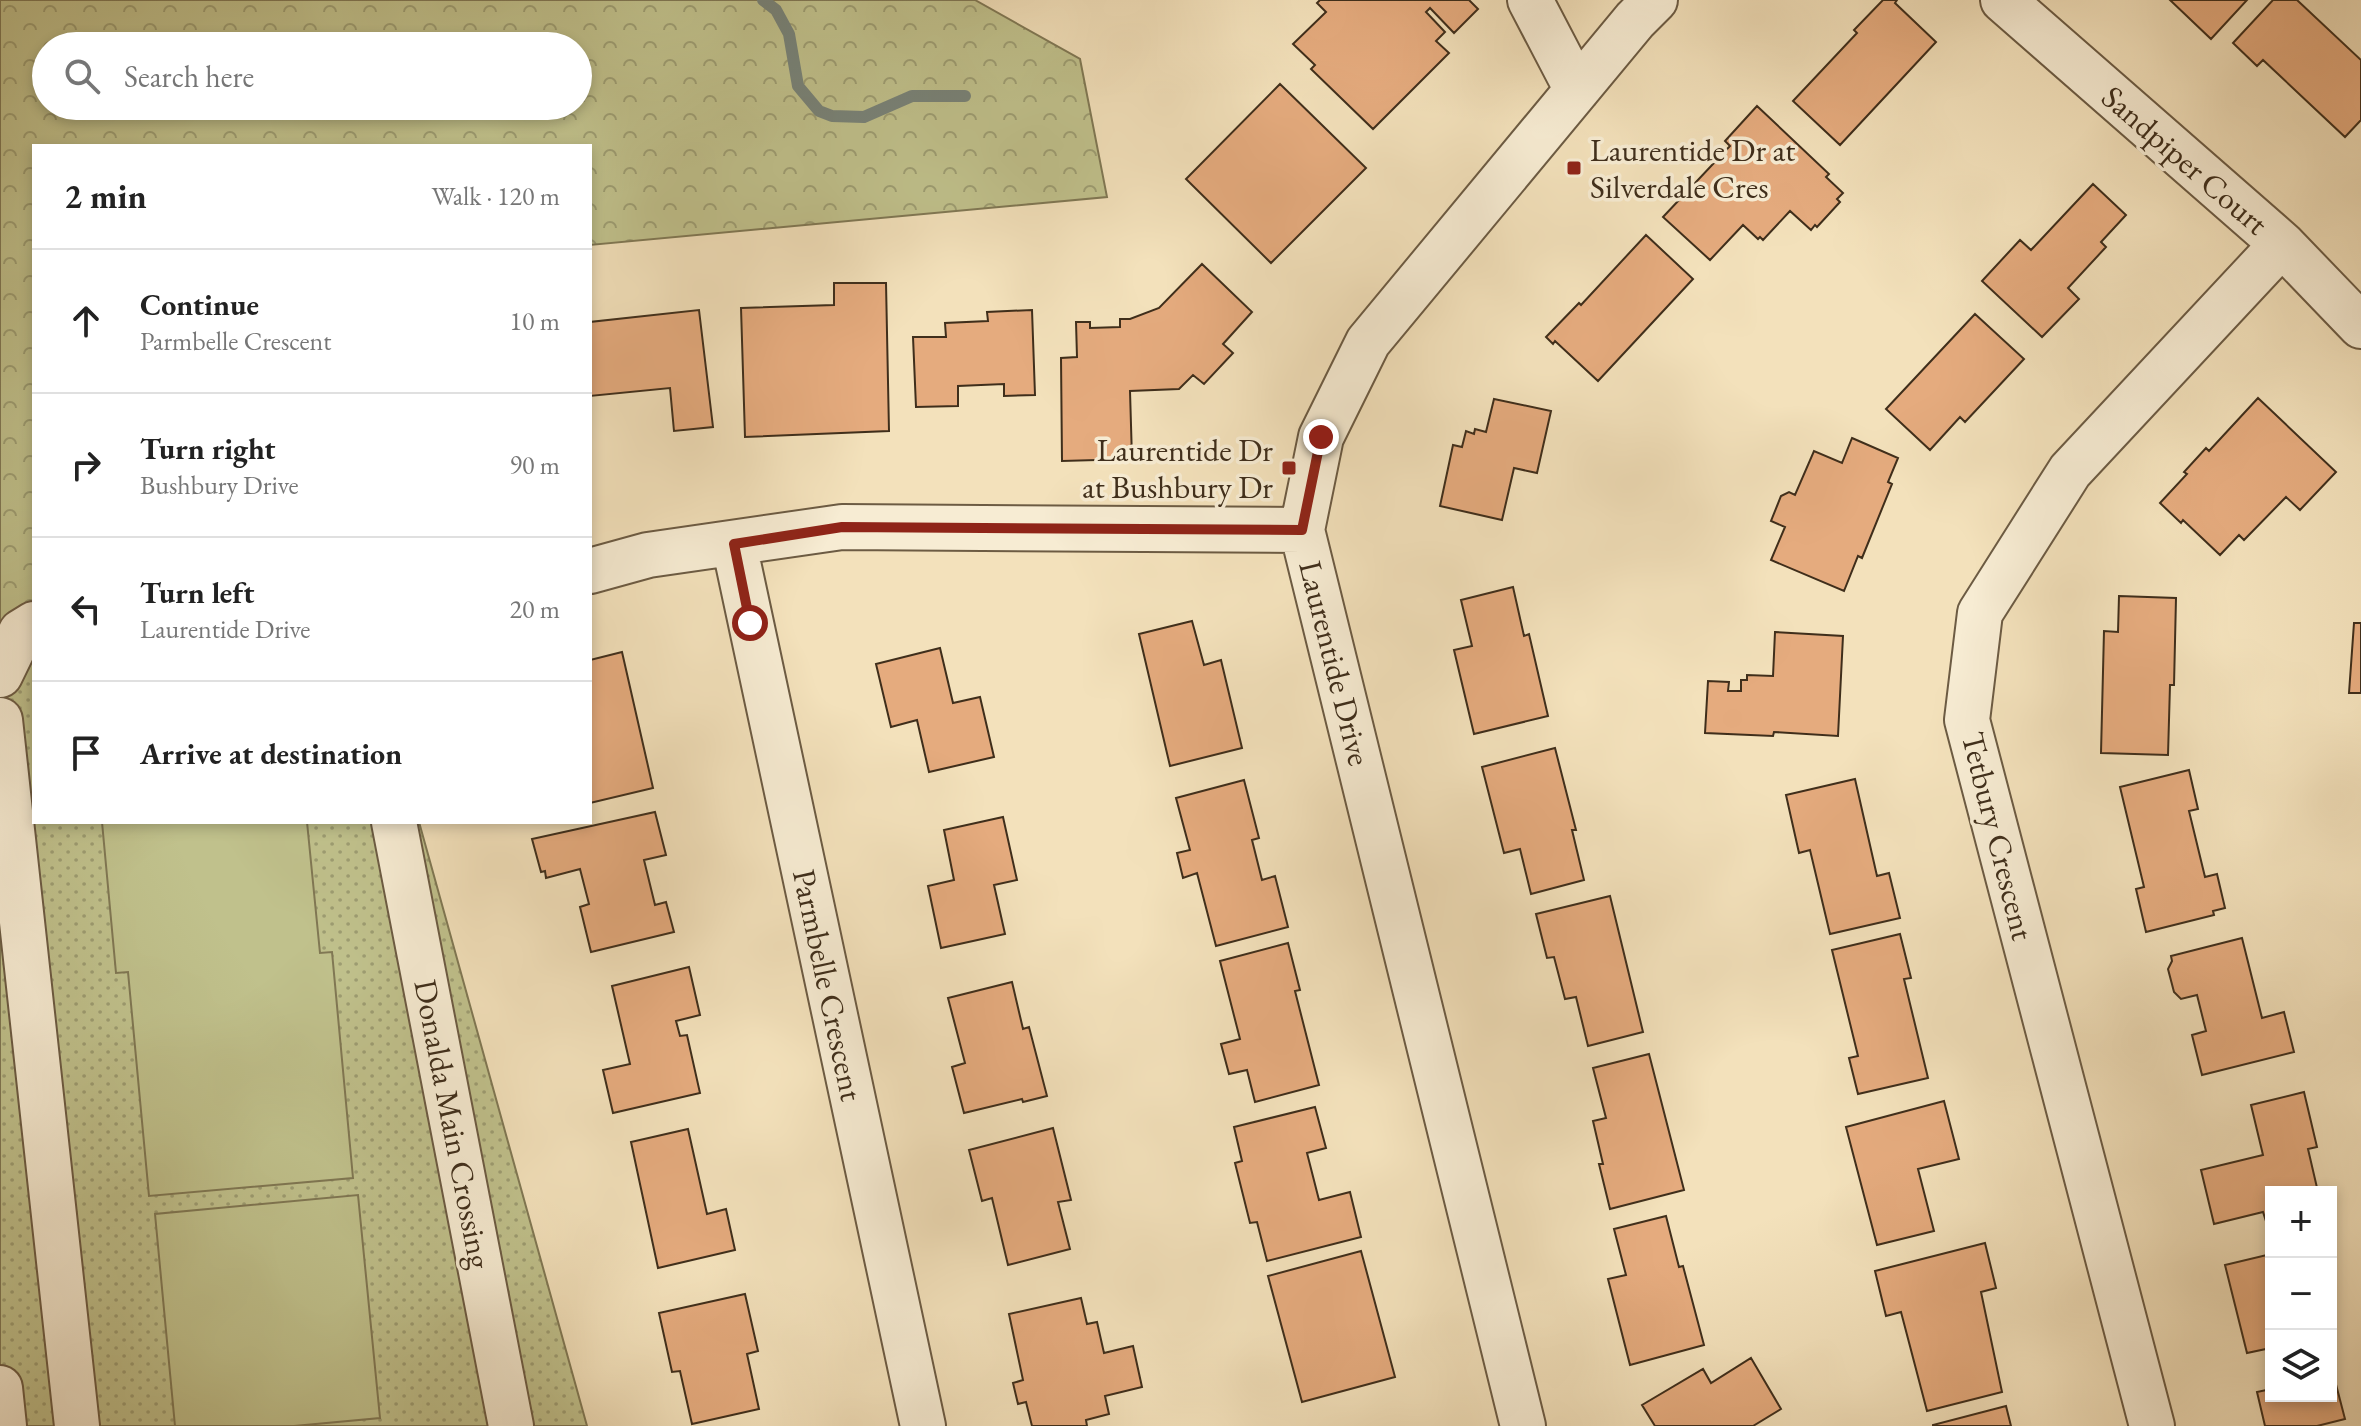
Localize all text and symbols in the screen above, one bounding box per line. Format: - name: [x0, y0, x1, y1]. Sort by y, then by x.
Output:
- search box: [32, 32, 592, 120]
- icon: search: [60, 54, 104, 98]
- text: Search here: [124, 57, 254, 96]
- street label: Sandpiper Court: [2093, 76, 2277, 244]
- place label: Laurentide Dr at Silverdale Cres: [1590, 129, 1795, 208]
- marker: Laurentide Dr at Silverdale Cres: [1565, 159, 1583, 177]
- text: 2 min: [64, 174, 147, 218]
- text: Walk · 120 m: [432, 179, 560, 213]
- text: Continue: [140, 285, 259, 324]
- icon: ahead: [64, 299, 108, 343]
- text: 10 m: [510, 304, 560, 338]
- text: Parmbelle Crescent: [140, 324, 331, 358]
- route end: [1303, 419, 1339, 455]
- text: Turn right: [140, 429, 276, 468]
- place label: Laurentide Dr at Bushbury Dr: [1082, 429, 1273, 508]
- icon: right: [64, 443, 108, 487]
- text: 90 m: [510, 448, 560, 482]
- marker: Laurentide Dr at Bushbury Dr: [1280, 459, 1298, 477]
- text: Bushbury Drive: [140, 468, 299, 502]
- street label: Laurentide Drive: [1289, 556, 1381, 770]
- text: Turn left: [140, 573, 254, 612]
- icon: left: [64, 587, 108, 631]
- text: 20 m: [510, 592, 560, 626]
- route start: [732, 605, 768, 641]
- text: Laurentide Drive: [140, 612, 310, 646]
- street label: Tetbury Crescent: [1952, 728, 2044, 944]
- icon: arrive: [64, 731, 108, 775]
- text: Arrive at destination: [140, 734, 402, 773]
- street label: Parmbelle Crescent: [783, 865, 873, 1105]
- street label: Donalda Main Crossing: [404, 976, 502, 1273]
- map controls: [2265, 1186, 2337, 1402]
- button: +: [2265, 1186, 2337, 1258]
- button: −: [2265, 1258, 2337, 1330]
- button: layers: [2265, 1330, 2337, 1402]

